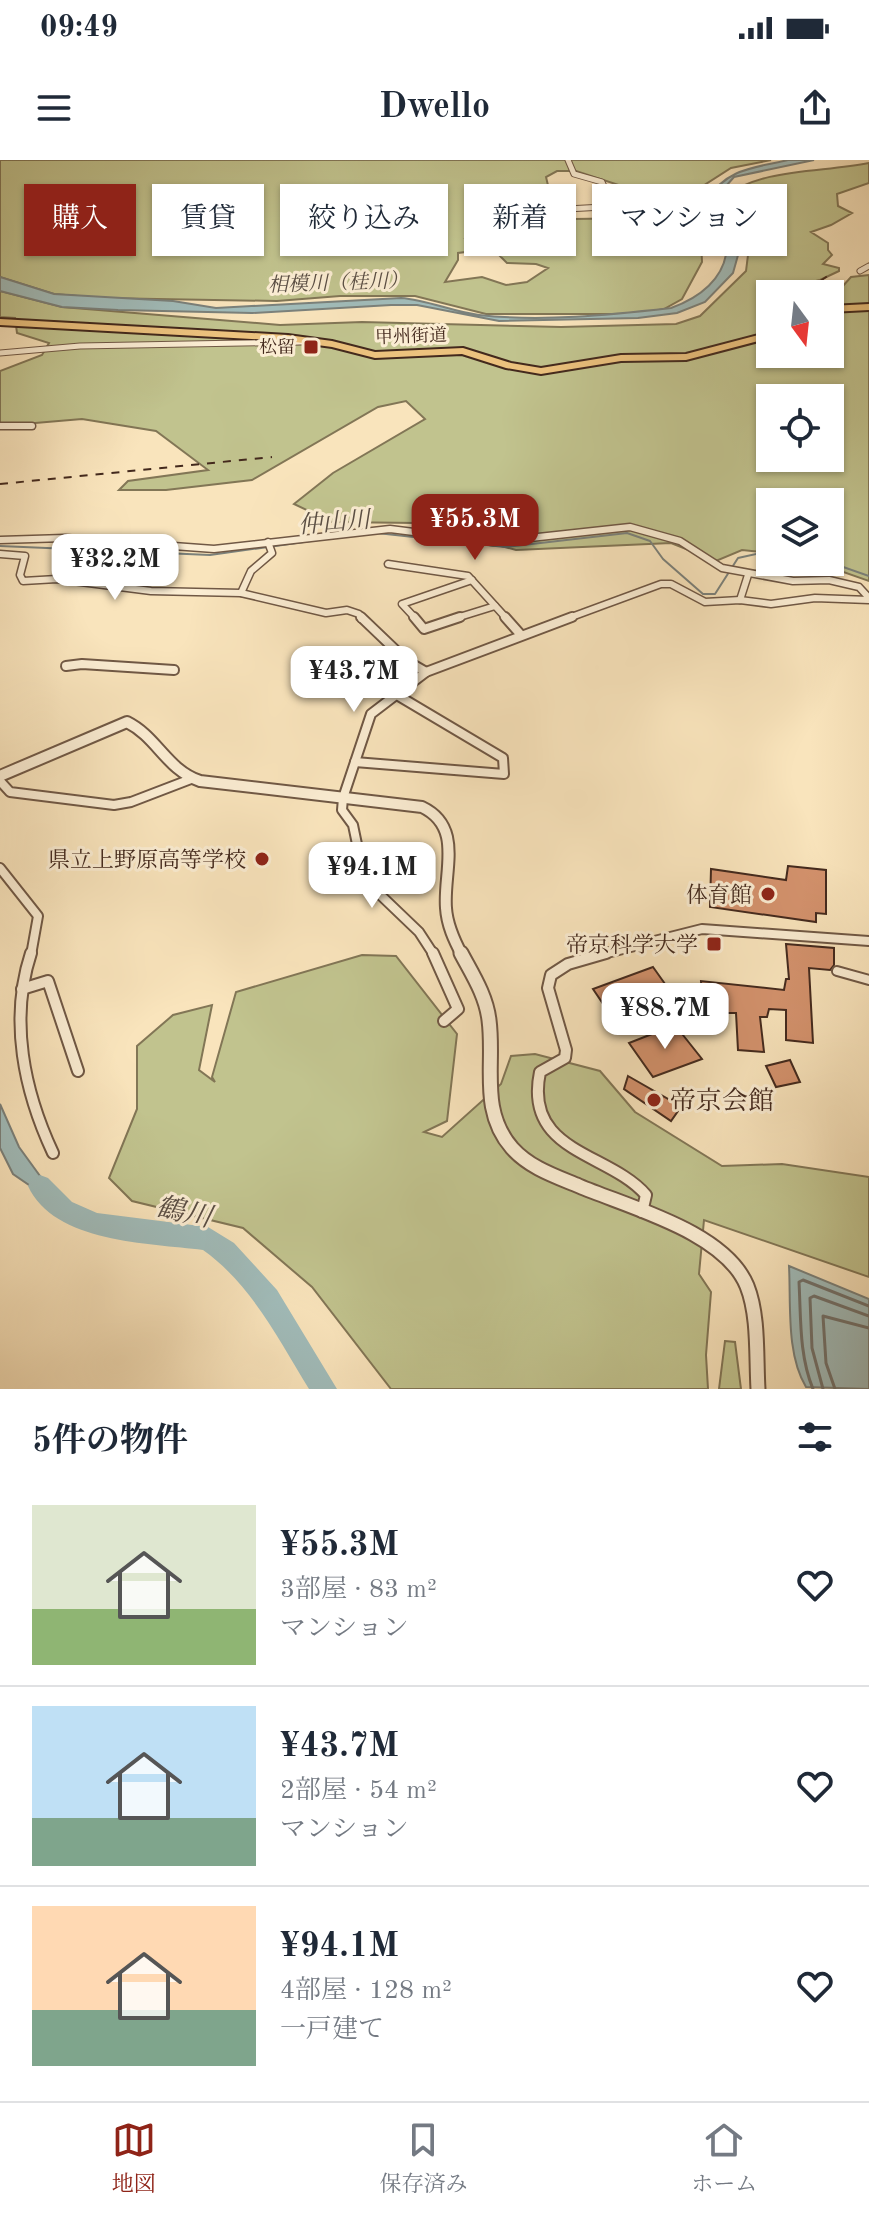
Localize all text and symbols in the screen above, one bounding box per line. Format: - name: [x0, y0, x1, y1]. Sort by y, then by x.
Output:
- text: 09:49: [40, 13, 118, 43]
- icon: menu: [32, 86, 76, 130]
- icon: share: [793, 86, 837, 130]
- text: Dwello: [379, 90, 490, 126]
- chip: 購入: [24, 184, 136, 256]
- chip: 賃貸: [152, 184, 264, 256]
- chip: 絞り込み: [280, 184, 448, 256]
- chip: 新着: [464, 184, 576, 256]
- chip: マンション: [592, 184, 787, 256]
- water label: 相模川（桂川）: [268, 270, 408, 296]
- north arrow: [756, 280, 844, 368]
- map controls: [756, 280, 844, 576]
- street label: 甲州街道: [375, 325, 447, 347]
- place label: 松留: [259, 337, 295, 357]
- marker: 松留: [302, 338, 320, 356]
- button: locate: [756, 384, 844, 472]
- button: layers: [756, 488, 844, 576]
- pin: ¥55.3M: [410, 494, 540, 562]
- water label: 仲山川: [297, 506, 374, 539]
- text: ¥55.3M: [430, 507, 520, 533]
- pin: ¥32.2M: [50, 534, 180, 602]
- text: ¥32.2M: [70, 547, 160, 573]
- pin: ¥43.7M: [289, 646, 419, 714]
- text: ¥43.7M: [309, 659, 399, 685]
- pin: ¥94.1M: [307, 842, 437, 910]
- place label: 県立上野原高等学校: [48, 848, 246, 872]
- marker: 県立上野原高等学校: [253, 850, 271, 868]
- text: ¥94.1M: [327, 855, 417, 881]
- place label: 体育館: [686, 883, 752, 907]
- marker: 体育館: [759, 885, 777, 903]
- place label: 帝京科学大学: [566, 933, 698, 957]
- marker: 帝京科学大学: [705, 935, 723, 953]
- pin: ¥88.7M: [600, 983, 730, 1051]
- text: ¥88.7M: [620, 996, 710, 1022]
- place label: 帝京会館: [670, 1087, 774, 1115]
- marker: 帝京会館: [645, 1091, 663, 1109]
- water label: 鶴川: [153, 1191, 217, 1234]
- icon: filters: [793, 1415, 837, 1459]
- text: 5件の物件: [32, 1425, 188, 1459]
- text: ¥55.3M: [280, 1529, 399, 1563]
- icon: home: [96, 1537, 192, 1633]
- icon: heart: [793, 1563, 837, 1607]
- text: 3部屋 · 83 m²: [280, 1577, 437, 1603]
- text: マンション: [280, 1616, 409, 1642]
- text: ¥43.7M: [280, 1730, 399, 1764]
- icon: home: [96, 1738, 192, 1834]
- icon: heart: [793, 1764, 837, 1808]
- text: 2部屋 · 54 m²: [280, 1778, 437, 1804]
- text: マンション: [280, 1817, 409, 1843]
- text: ¥94.1M: [280, 1930, 399, 1964]
- icon: home: [96, 1938, 192, 2034]
- icon: heart: [793, 1964, 837, 2008]
- text: 4部屋 · 128 m²: [280, 1978, 452, 2004]
- text: 一戸建て: [280, 2017, 384, 2043]
- tab: 地図: [112, 2118, 156, 2199]
- tab: 保存済み: [379, 2118, 467, 2199]
- tab: ホーム: [691, 2118, 757, 2199]

